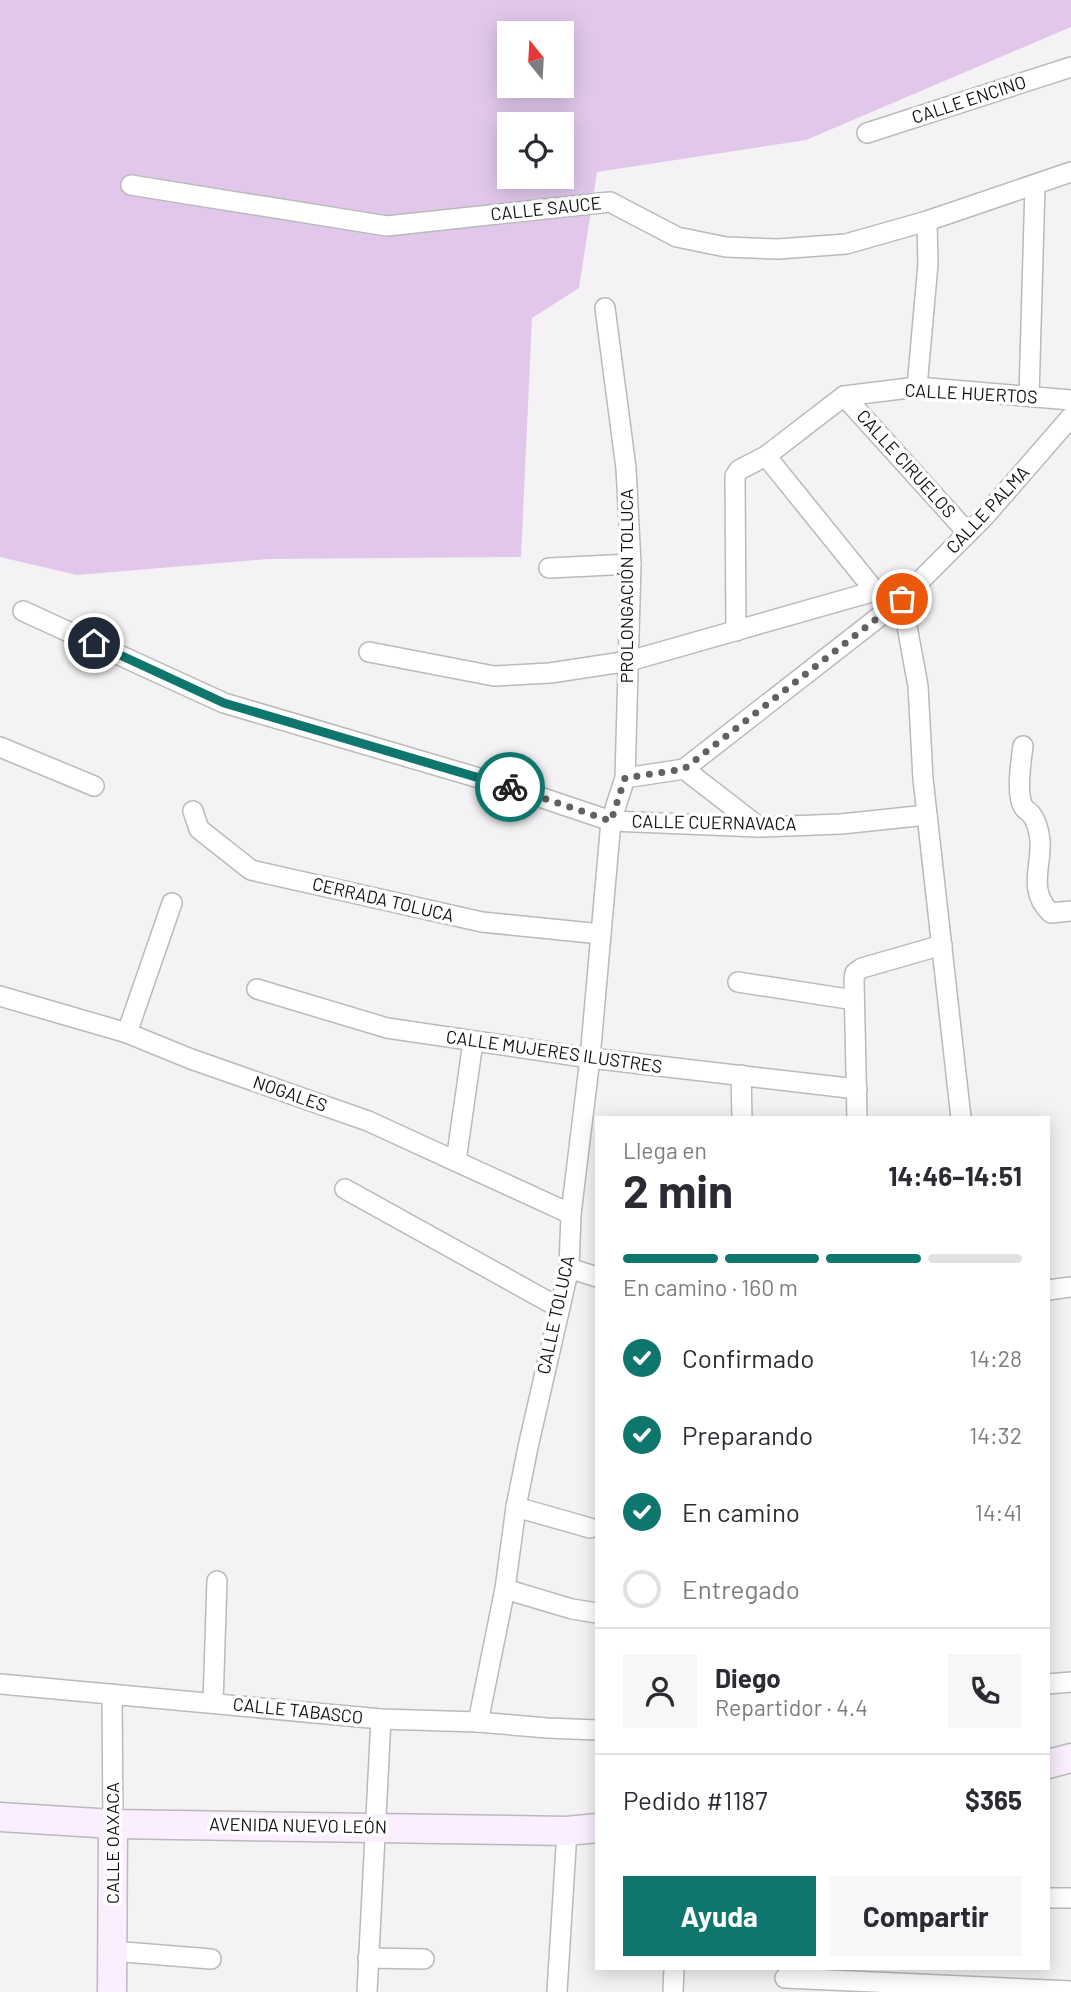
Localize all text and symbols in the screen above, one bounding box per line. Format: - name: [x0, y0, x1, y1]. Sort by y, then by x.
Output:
- north arrow: [497, 21, 574, 98]
- map controls: [497, 21, 574, 189]
- street label: CALLE ENCINO: [909, 70, 1029, 128]
- button: locate: [497, 112, 574, 189]
- street label: CALLE SAUCE: [489, 191, 602, 225]
- street label: CALLE HUERTOS: [904, 379, 1038, 407]
- street label: CALLE CIRUELOS: [852, 405, 961, 522]
- street label: CALLE PALMA: [941, 461, 1034, 558]
- street label: PROLONGACIÓN TOLUCA: [615, 489, 637, 683]
- pin: [872, 569, 932, 629]
- icon: bag: [883, 580, 921, 618]
- pin: [64, 613, 124, 673]
- icon: home: [75, 624, 113, 662]
- courier: [475, 752, 545, 822]
- icon: bike: [491, 768, 529, 806]
- street label: CALLE CUERNAVACA: [631, 810, 797, 834]
- street label: CERRADA TOLUCA: [310, 872, 456, 926]
- street label: CALLE MUJERES ILUSTRES: [445, 1025, 664, 1077]
- street label: NOGALES: [250, 1070, 330, 1116]
- text: Llega en: [623, 1136, 707, 1164]
- text: 14:46–14:51: [888, 1160, 1022, 1191]
- text: 2 min: [623, 1162, 733, 1217]
- street label: CALLE TOLUCA: [532, 1253, 578, 1376]
- text: En camino · 160 m: [623, 1273, 798, 1301]
- icon: check: [623, 1339, 661, 1377]
- text: Confirmado: [682, 1342, 814, 1373]
- text: 14:28: [969, 1344, 1022, 1372]
- icon: check: [623, 1416, 661, 1454]
- text: Preparando: [682, 1419, 813, 1450]
- text: 14:32: [969, 1421, 1022, 1449]
- icon: check: [623, 1493, 661, 1531]
- text: En camino: [682, 1496, 800, 1527]
- text: 14:41: [975, 1498, 1022, 1526]
- text: Entregado: [682, 1573, 800, 1604]
- button: person: [623, 1654, 697, 1728]
- button: phone: [948, 1654, 1022, 1728]
- text: Diego: [715, 1662, 781, 1693]
- street label: CALLE TABASCO: [232, 1692, 364, 1728]
- text: Repartidor · 4.4: [715, 1693, 868, 1721]
- street label: CALLE OAXACA: [101, 1782, 123, 1904]
- text: Pedido #1187: [623, 1784, 767, 1815]
- text: $365: [965, 1784, 1022, 1815]
- street label: AVENIDA NUEVO LEÓN: [209, 1812, 387, 1838]
- button: Ayuda: [623, 1876, 816, 1956]
- button: Compartir: [830, 1876, 1022, 1956]

